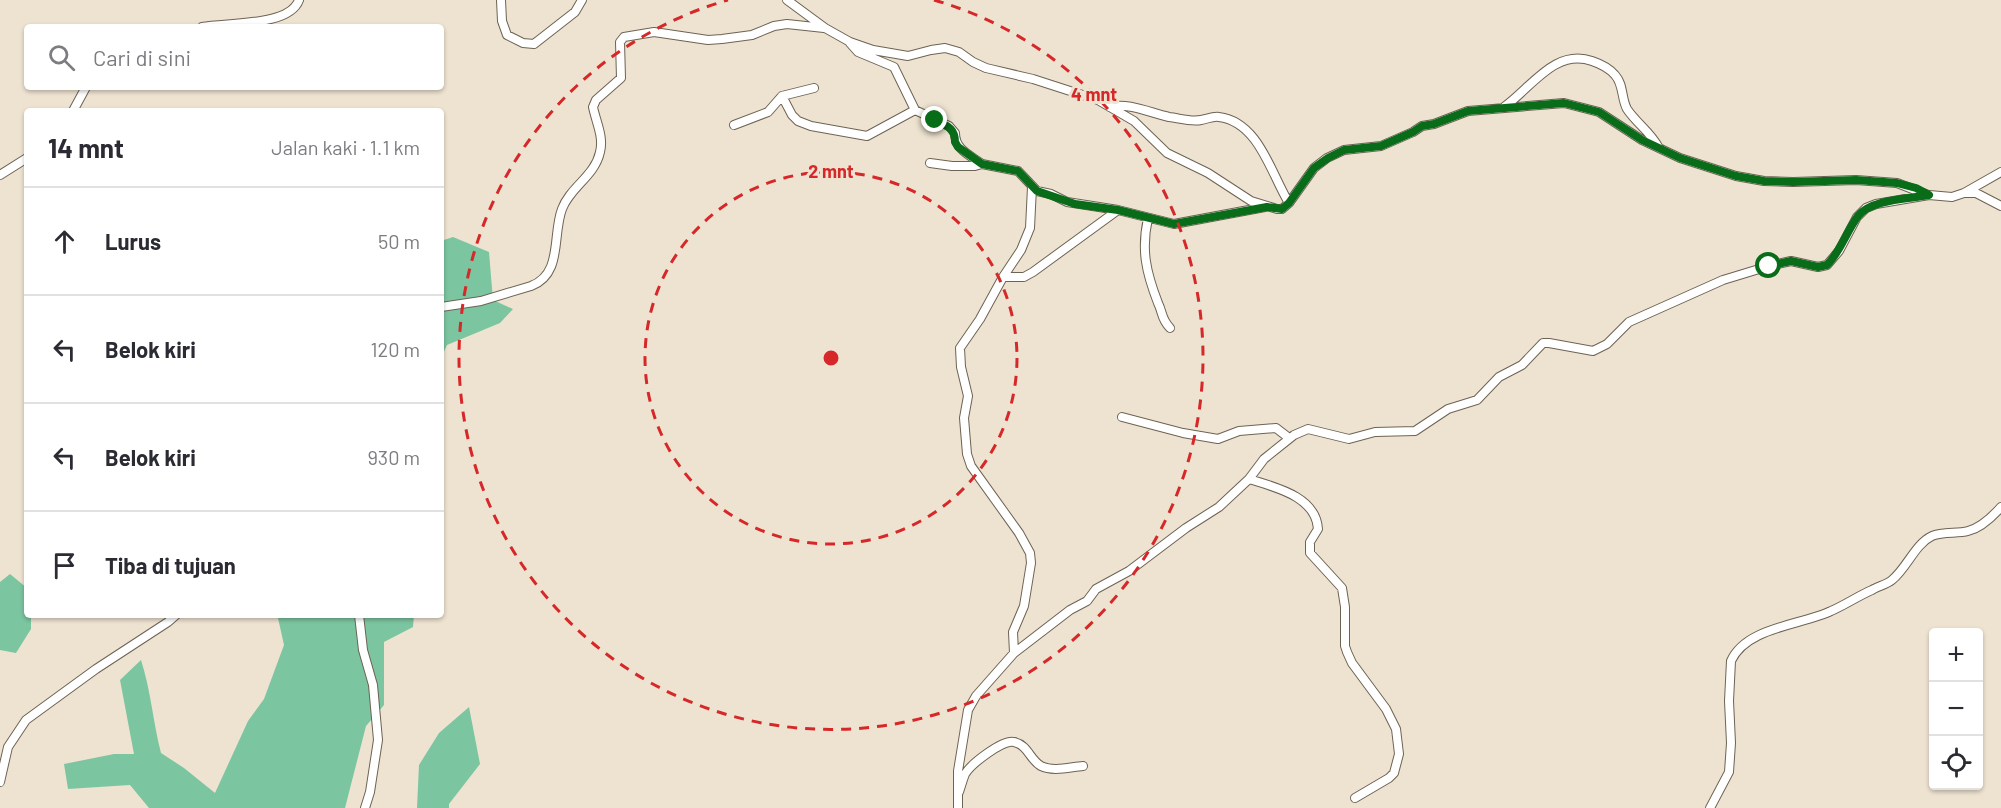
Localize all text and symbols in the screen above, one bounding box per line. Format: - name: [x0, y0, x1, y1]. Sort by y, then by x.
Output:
- search box: [24, 24, 444, 90]
- icon: search: [45, 41, 78, 74]
- text: Cari di sini: [93, 44, 191, 70]
- text: 4 mnt: [1071, 83, 1117, 105]
- route end: [921, 106, 947, 132]
- text: 14 mnt: [48, 132, 124, 163]
- text: Jalan kaki · 1.1 km: [271, 135, 420, 159]
- text: 2 mnt: [808, 160, 854, 182]
- icon: ahead: [48, 225, 81, 258]
- text: Lurus: [105, 228, 161, 254]
- text: 50 m: [378, 229, 420, 253]
- route start: [1755, 252, 1781, 278]
- icon: left: [48, 333, 81, 366]
- text: Belok kiri: [105, 336, 196, 362]
- text: 120 m: [370, 337, 420, 361]
- centre of rings: [821, 348, 841, 368]
- icon: left: [48, 441, 81, 474]
- text: Belok kiri: [105, 444, 196, 470]
- text: 930 m: [367, 445, 420, 469]
- icon: arrive: [48, 549, 81, 582]
- text: Tiba di tujuan: [105, 552, 236, 578]
- map controls: [1929, 628, 1983, 790]
- button: +: [1929, 628, 1983, 682]
- button: −: [1929, 682, 1983, 736]
- button: locate: [1929, 736, 1983, 790]

